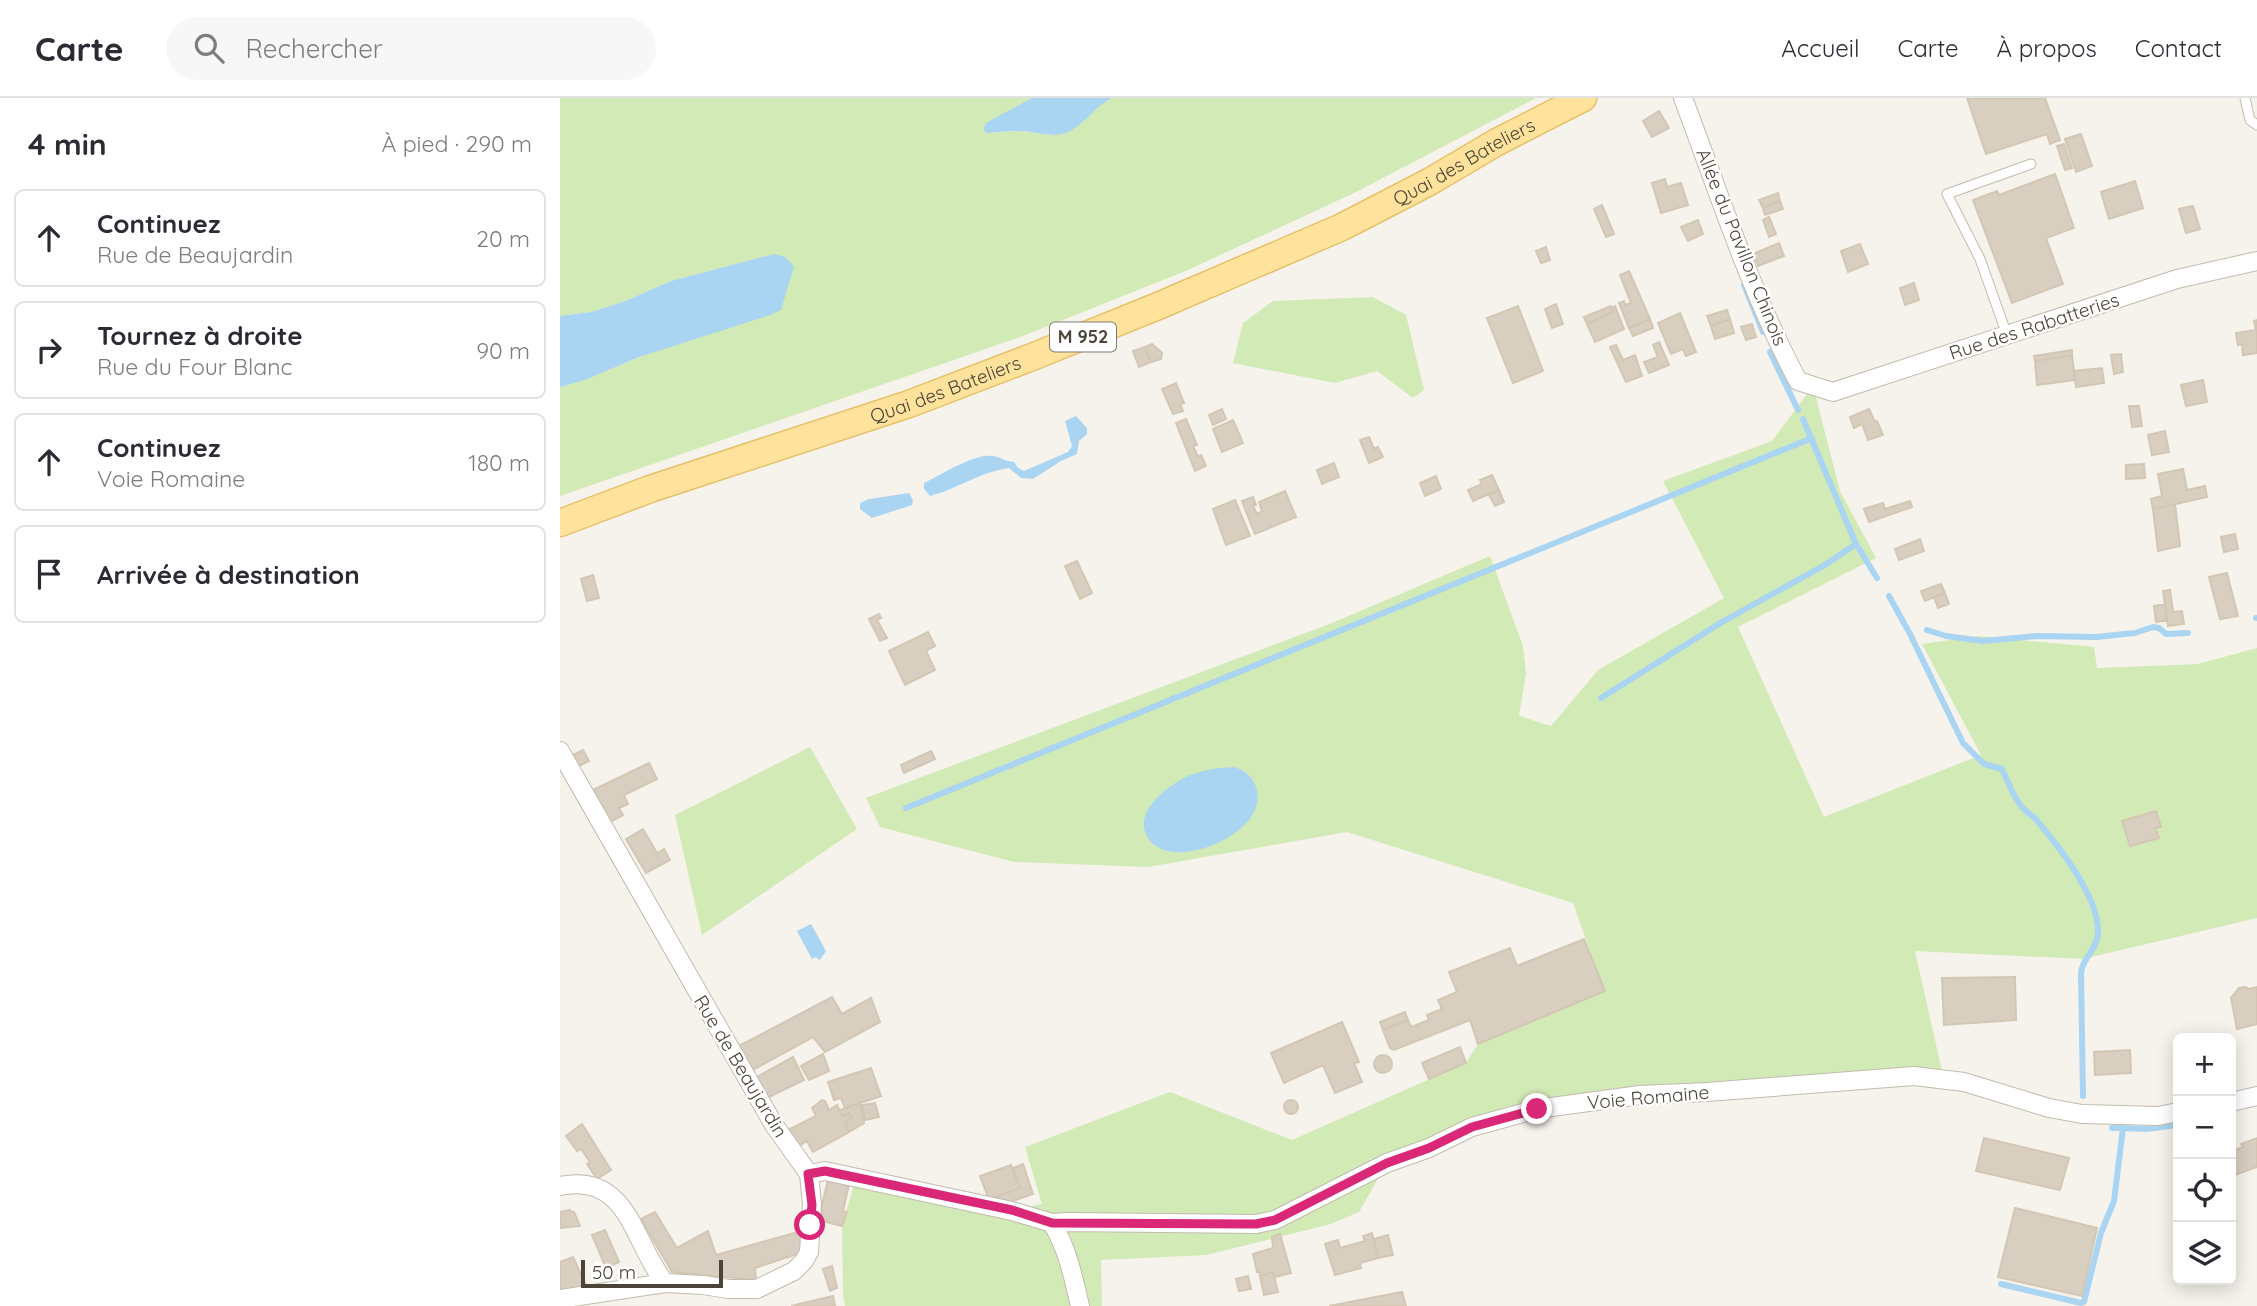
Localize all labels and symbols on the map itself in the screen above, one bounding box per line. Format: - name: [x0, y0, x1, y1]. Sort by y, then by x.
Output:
- street label: Quai des Bateliers: [1389, 113, 1539, 211]
- street label: Allée du Pavillon Chinois: [1691, 145, 1793, 349]
- street label: Rue des Rabatteries: [1946, 287, 2122, 365]
- road number: M 952: [1050, 323, 1116, 352]
- street label: Quai des Bateliers: [867, 350, 1024, 428]
- street label: Rue de Beaujardin: [689, 990, 793, 1142]
- street label: Voie Romaine: [1586, 1080, 1710, 1114]
- route end: [1521, 1093, 1552, 1124]
- route start: [794, 1209, 825, 1240]
- scale bar: [581, 1257, 723, 1289]

